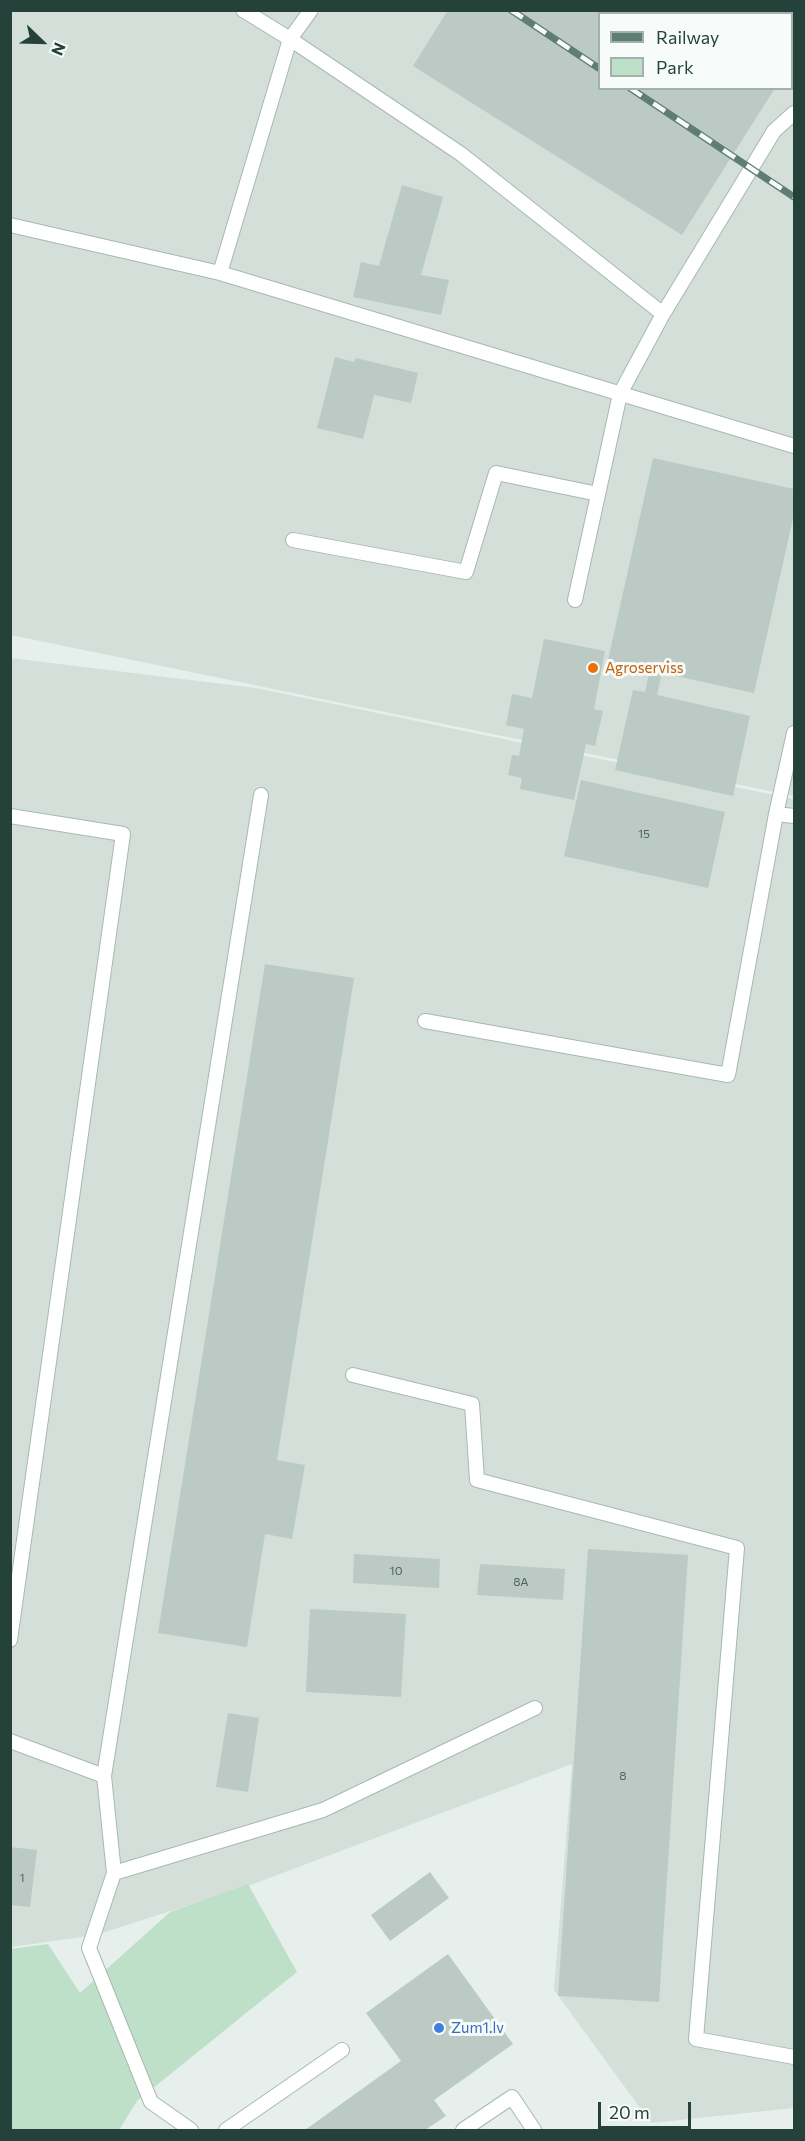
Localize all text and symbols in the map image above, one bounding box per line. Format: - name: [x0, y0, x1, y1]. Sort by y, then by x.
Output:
- north arrow: [12, 12, 72, 72]
- legend: [598, 12, 793, 90]
- text: Railway: [656, 26, 719, 48]
- text: N: [48, 40, 70, 58]
- text: Park: [656, 56, 694, 78]
- place label: Agroserviss: [605, 659, 684, 677]
- marker: Agroserviss: [586, 661, 600, 675]
- house number: 15: [638, 827, 650, 841]
- house number: 10: [390, 1564, 402, 1578]
- house number: 8A: [513, 1575, 529, 1589]
- house number: 8: [619, 1769, 627, 1783]
- house number: 1: [19, 1871, 25, 1885]
- place label: Zum1.lv: [451, 2019, 504, 2037]
- marker: Zum1.lv: [432, 2021, 446, 2035]
- scale bar: [601, 2090, 694, 2128]
- text: 20 m: [609, 2101, 650, 2123]

